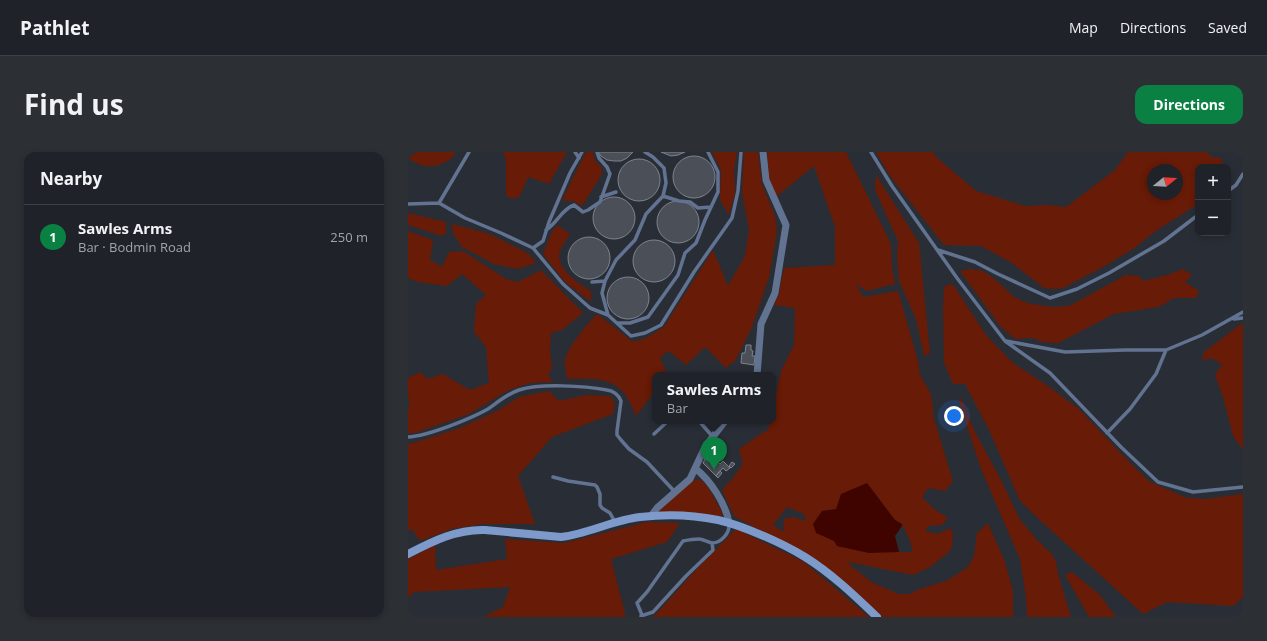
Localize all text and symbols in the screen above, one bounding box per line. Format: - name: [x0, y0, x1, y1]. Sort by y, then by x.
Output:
- text: Pathlet: [20, 15, 89, 41]
- text: Map: [1069, 18, 1098, 37]
- text: Directions: [1120, 18, 1186, 37]
- text: Saved: [1208, 18, 1247, 37]
- text: Find us: [24, 85, 124, 123]
- button: Directions: [1135, 85, 1243, 124]
- north arrow: [1147, 164, 1183, 200]
- map controls: [1195, 164, 1231, 236]
- button: +: [1195, 164, 1231, 200]
- text: Nearby: [40, 167, 102, 190]
- button: −: [1195, 200, 1231, 236]
- text: Sawles Arms: [78, 218, 172, 238]
- text: 1: [49, 228, 57, 246]
- text: 250 m: [330, 228, 368, 246]
- text: Bar · Bodmin Road: [78, 238, 191, 256]
- popup: [652, 372, 776, 424]
- text: Sawles Arms: [667, 379, 761, 399]
- text: Bar: [667, 399, 688, 417]
- your location: [944, 406, 964, 426]
- pin: 1: [701, 437, 727, 470]

